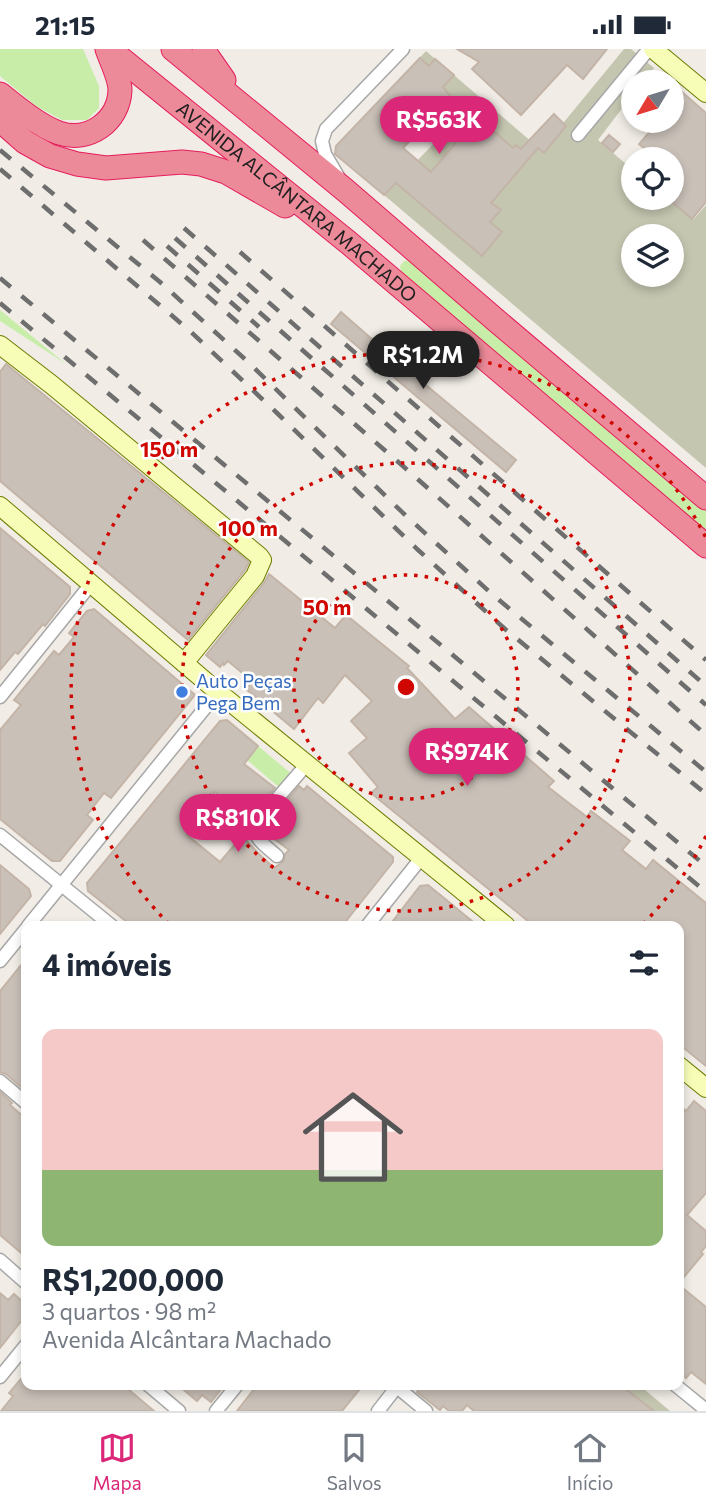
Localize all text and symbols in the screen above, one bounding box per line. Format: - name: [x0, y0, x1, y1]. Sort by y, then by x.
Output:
- text: 21:15: [35, 9, 95, 40]
- north arrow: [621, 70, 684, 133]
- map controls: [621, 70, 684, 287]
- street label: AVENIDA ALCÂNTARA MACHADO: [172, 96, 422, 307]
- pin: R$563K: [382, 97, 496, 156]
- text: R$563K: [396, 105, 482, 133]
- button: locate: [621, 147, 684, 210]
- button: layers: [621, 224, 684, 287]
- pin: R$1.2M: [366, 331, 480, 391]
- text: R$1.2M: [383, 340, 463, 368]
- text: 150 m: [140, 436, 198, 461]
- text: 100 m: [218, 515, 278, 540]
- text: 50 m: [303, 594, 351, 619]
- place label: Auto Peças Pega Bem: [196, 669, 292, 714]
- centre of rings: [394, 675, 418, 699]
- marker: Auto Peças Pega Bem: [174, 684, 190, 700]
- pin: R$974K: [410, 729, 524, 788]
- text: R$974K: [425, 737, 509, 765]
- pin: R$810K: [181, 795, 295, 854]
- text: R$810K: [195, 803, 281, 831]
- icon: filters: [625, 944, 663, 982]
- text: 4 imóveis: [42, 945, 172, 982]
- icon: home: [290, 1074, 416, 1200]
- text: R$1,200,000: [42, 1260, 224, 1297]
- text: 3 quartos · 98 m²: [42, 1297, 216, 1325]
- text: Avenida Alcântara Machado: [42, 1325, 332, 1353]
- tab: Mapa: [93, 1429, 142, 1494]
- tab: Salvos: [327, 1429, 382, 1494]
- tab: Início: [567, 1429, 613, 1494]

